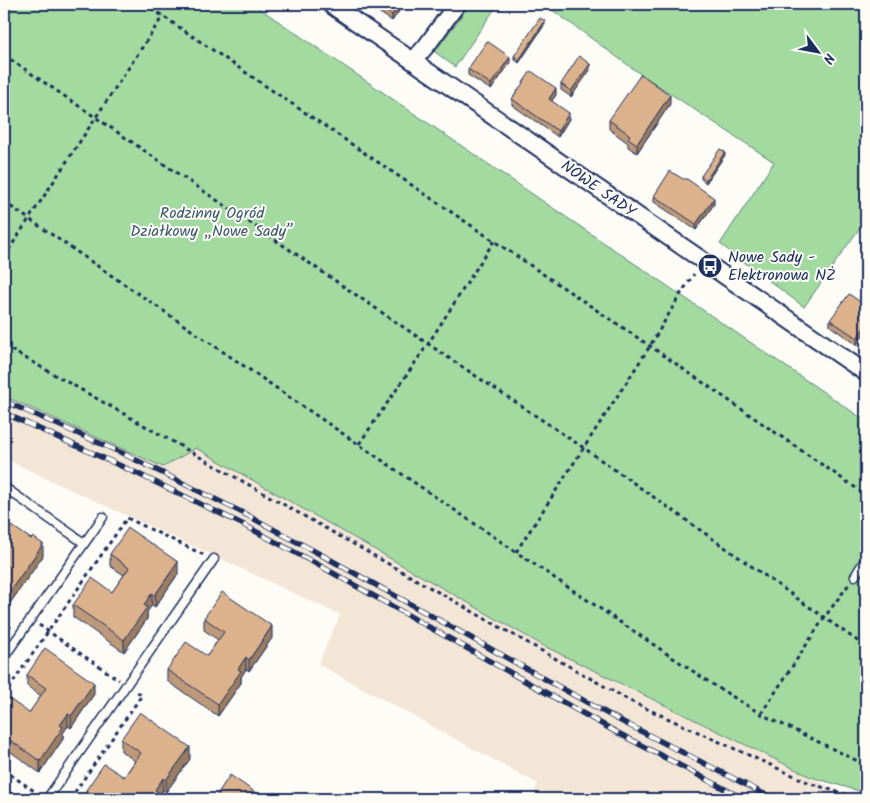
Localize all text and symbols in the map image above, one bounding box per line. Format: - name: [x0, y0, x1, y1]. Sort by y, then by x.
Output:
- north arrow: [792, 28, 842, 78]
- text: N: [816, 49, 840, 68]
- street label: NOWE SADY: [555, 154, 641, 225]
- park label: Rodzinny Ogród Działkowy „Nowe Sady”: [130, 201, 294, 244]
- place label: Nowe Sady - Elektronowa NŻ: [728, 245, 836, 288]
- bus stop icon: Nowe Sady - Elektronowa NŻ: [697, 253, 723, 279]

